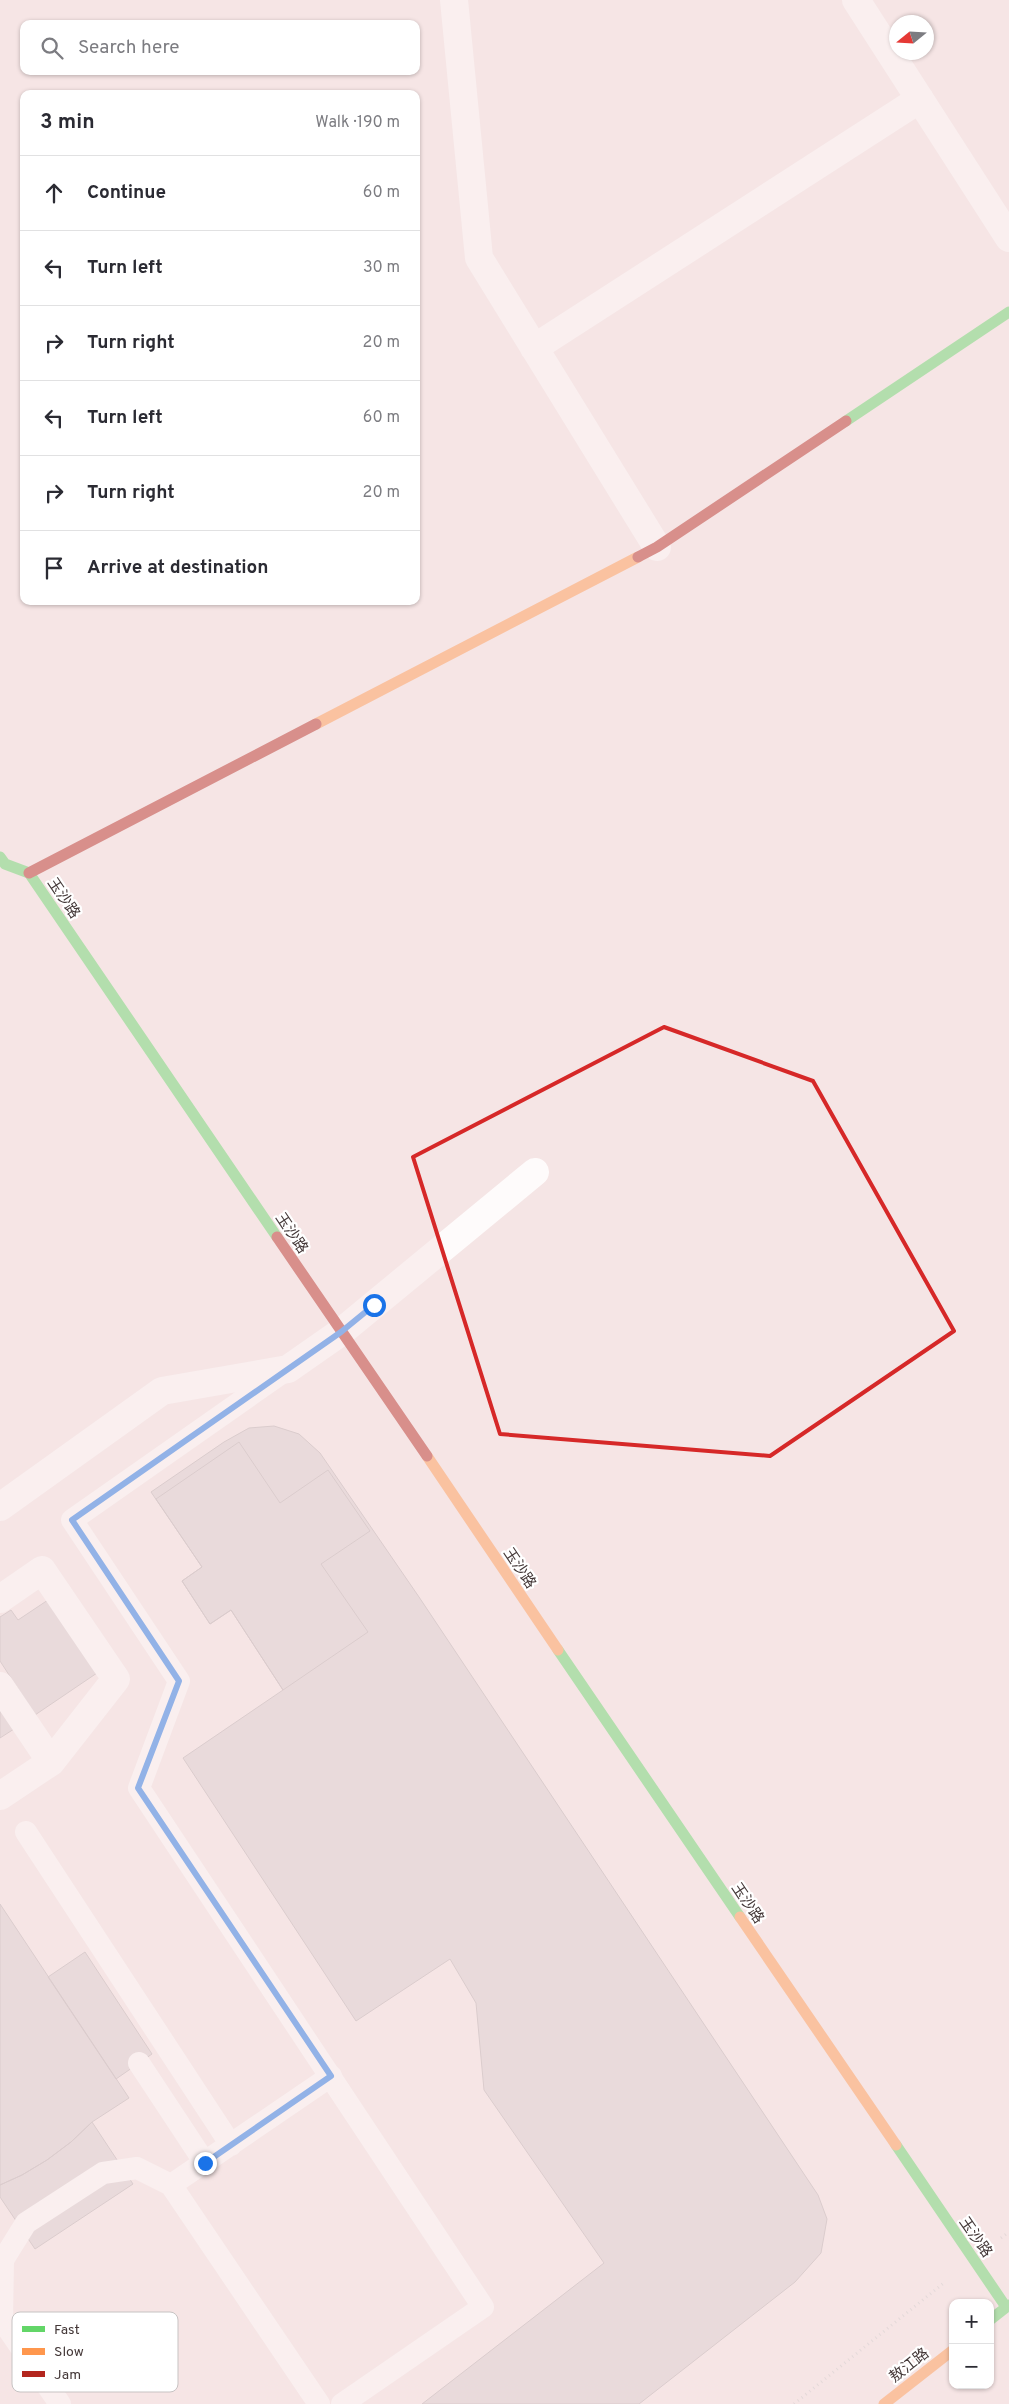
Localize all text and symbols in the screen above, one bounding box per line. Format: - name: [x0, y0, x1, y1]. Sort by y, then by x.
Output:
- north arrow: [889, 15, 934, 60]
- search box: [20, 20, 420, 75]
- icon: search: [38, 34, 66, 62]
- text: Search here: [78, 36, 180, 60]
- text: 3 min: [40, 109, 95, 136]
- text: Walk · 190 m: [315, 113, 400, 133]
- icon: ahead: [40, 179, 68, 207]
- text: Continue: [87, 181, 166, 205]
- text: 60 m: [363, 183, 400, 203]
- icon: left: [40, 254, 68, 282]
- text: Turn left: [87, 256, 163, 280]
- text: 30 m: [363, 258, 400, 278]
- icon: right: [40, 329, 68, 357]
- text: Turn right: [87, 331, 175, 355]
- text: 20 m: [363, 333, 400, 353]
- icon: left: [40, 404, 68, 432]
- text: Turn left: [87, 406, 163, 430]
- text: 60 m: [363, 408, 400, 428]
- icon: right: [40, 479, 68, 507]
- text: Turn right: [87, 481, 175, 505]
- text: 20 m: [363, 483, 400, 503]
- icon: arrive: [40, 554, 68, 582]
- text: Arrive at destination: [87, 556, 268, 580]
- street label: 玉沙路: [42, 875, 83, 923]
- street label: 玉沙路: [270, 1210, 311, 1258]
- route start: [363, 1294, 386, 1317]
- street label: 玉沙路: [498, 1545, 539, 1593]
- street label: 玉沙路: [726, 1880, 767, 1928]
- route end: [194, 2152, 217, 2175]
- street label: 玉沙路: [954, 2214, 995, 2262]
- map controls: [949, 2299, 994, 2389]
- button: +: [949, 2299, 994, 2344]
- legend: [12, 2312, 178, 2392]
- text: Fast: [54, 2322, 80, 2339]
- text: Slow: [54, 2344, 84, 2361]
- button: −: [949, 2344, 994, 2389]
- street label: 敖江路: [886, 2345, 934, 2388]
- text: Jam: [54, 2367, 81, 2384]

